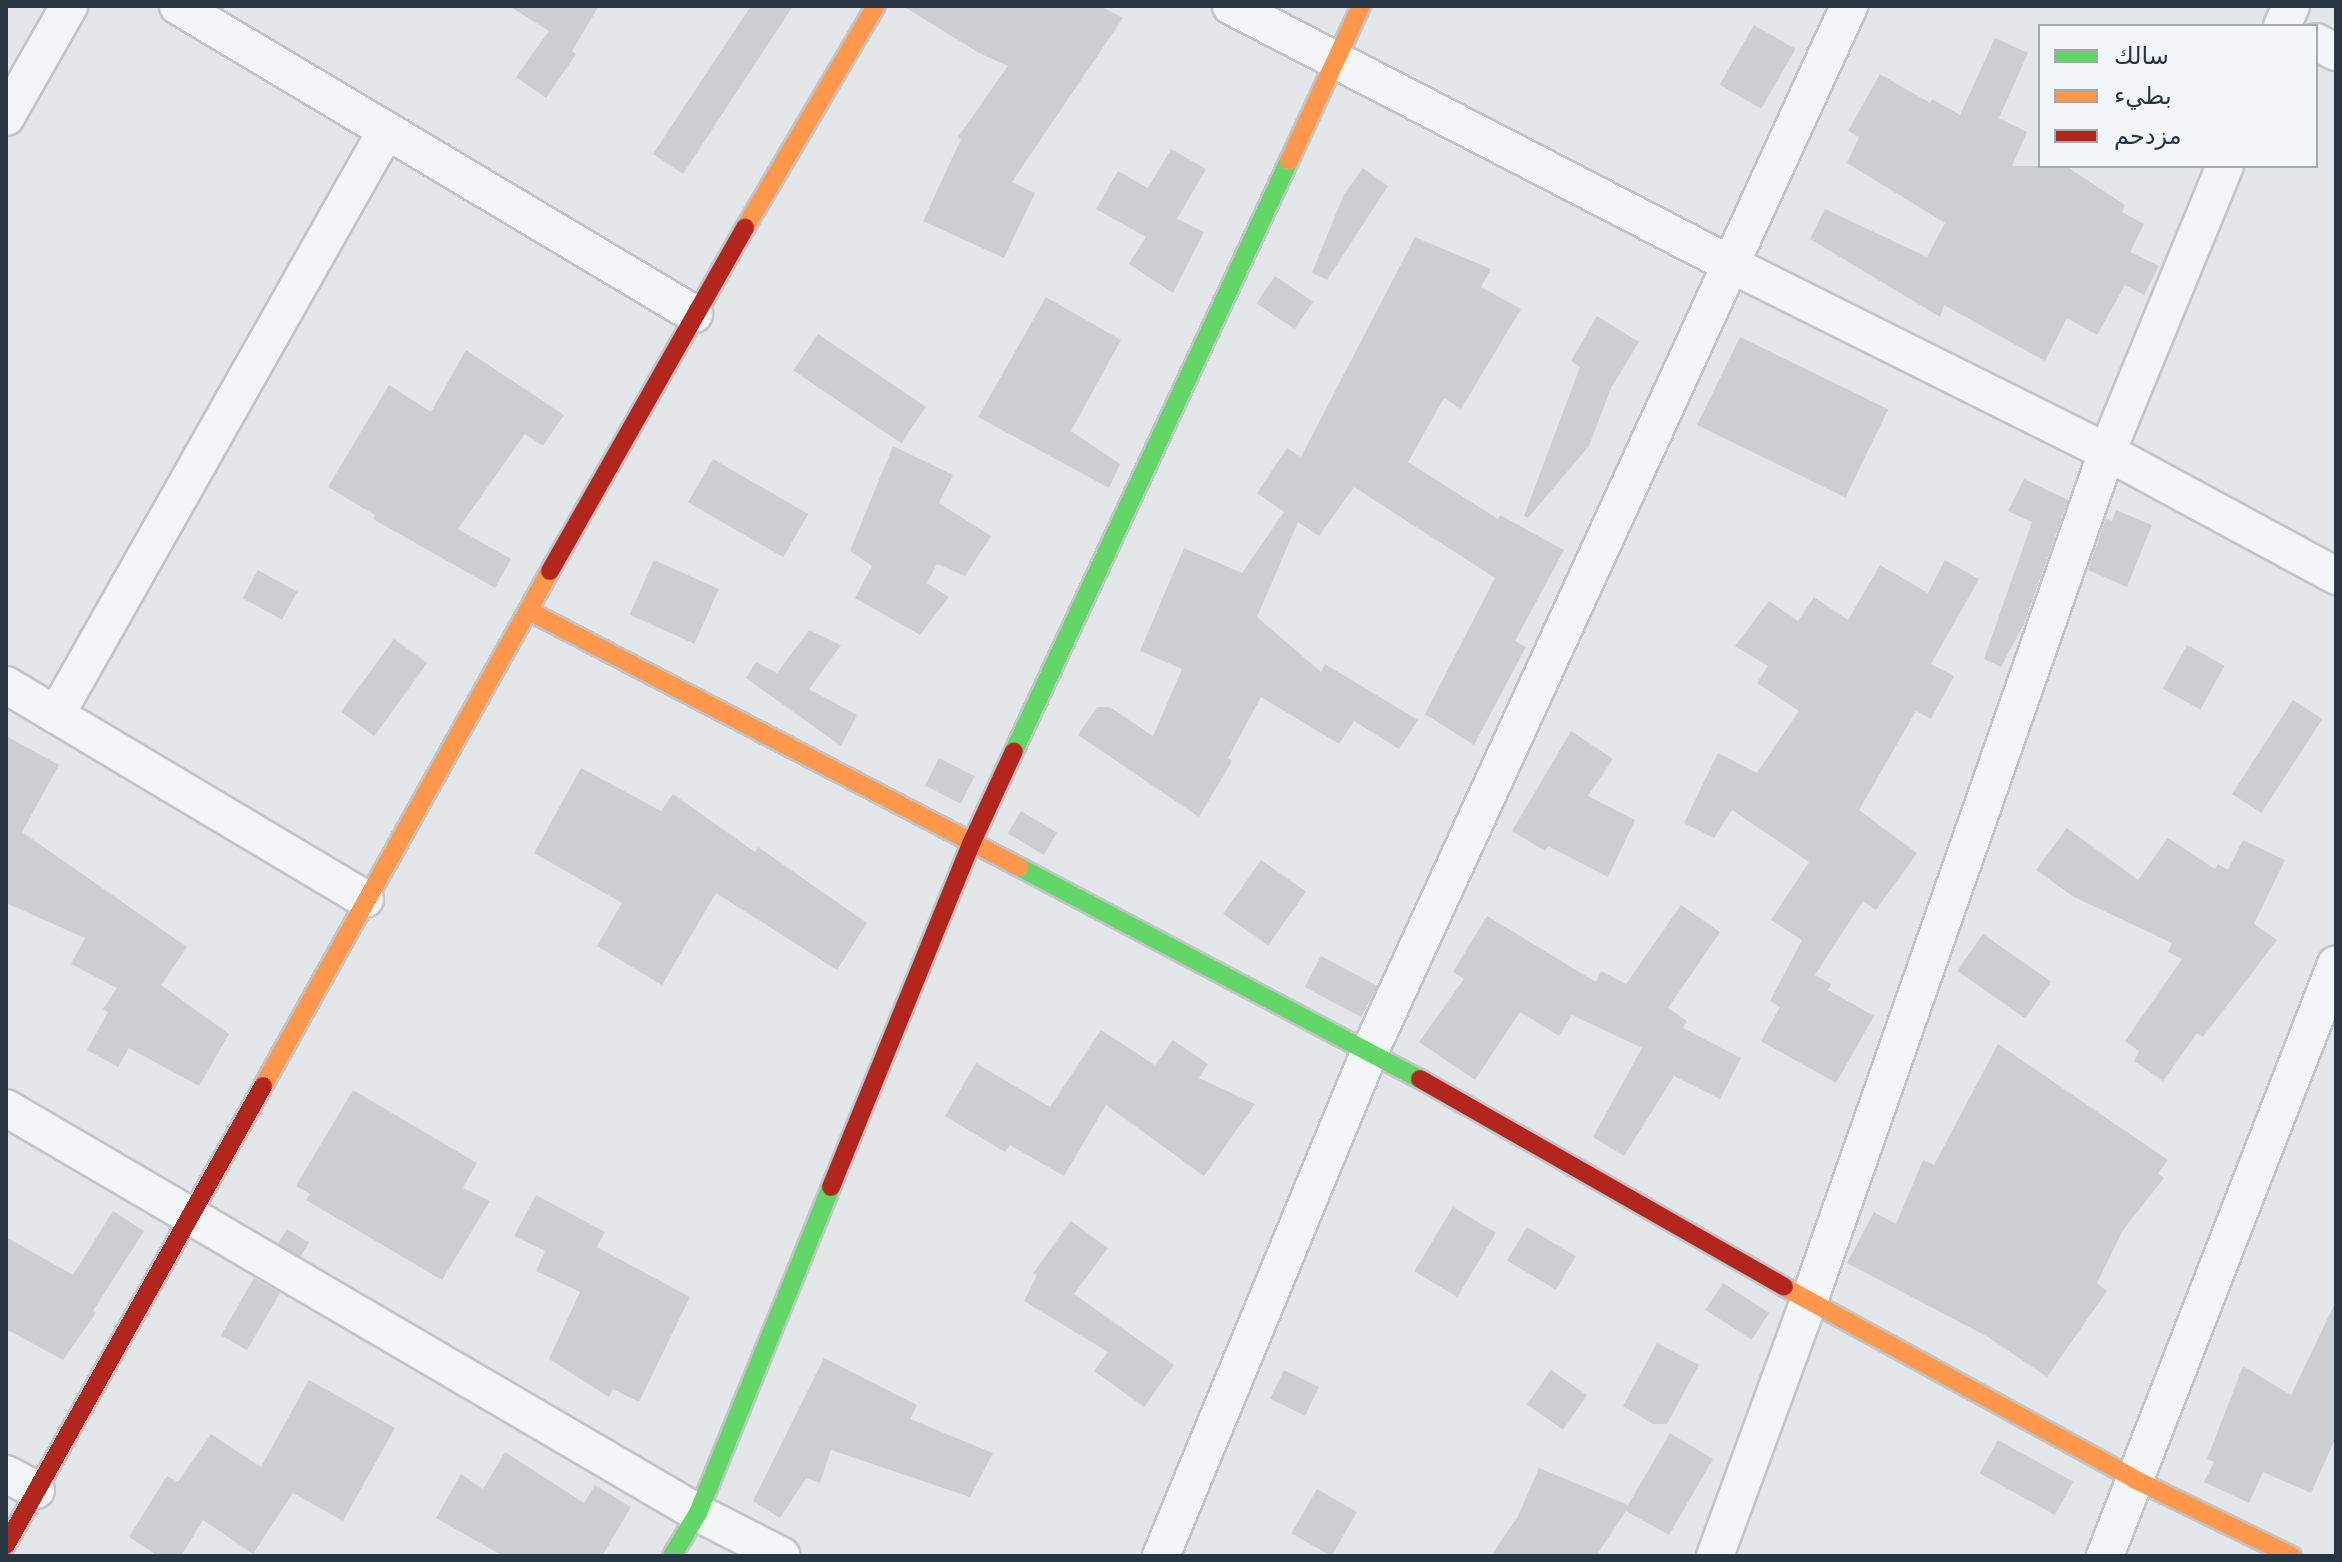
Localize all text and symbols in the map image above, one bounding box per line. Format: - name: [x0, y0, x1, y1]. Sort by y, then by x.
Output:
- legend: [2038, 24, 2318, 168]
- text: سالك: [2114, 42, 2169, 70]
- text: بطيء: [2114, 82, 2172, 110]
- text: مزدحم: [2114, 122, 2182, 150]

